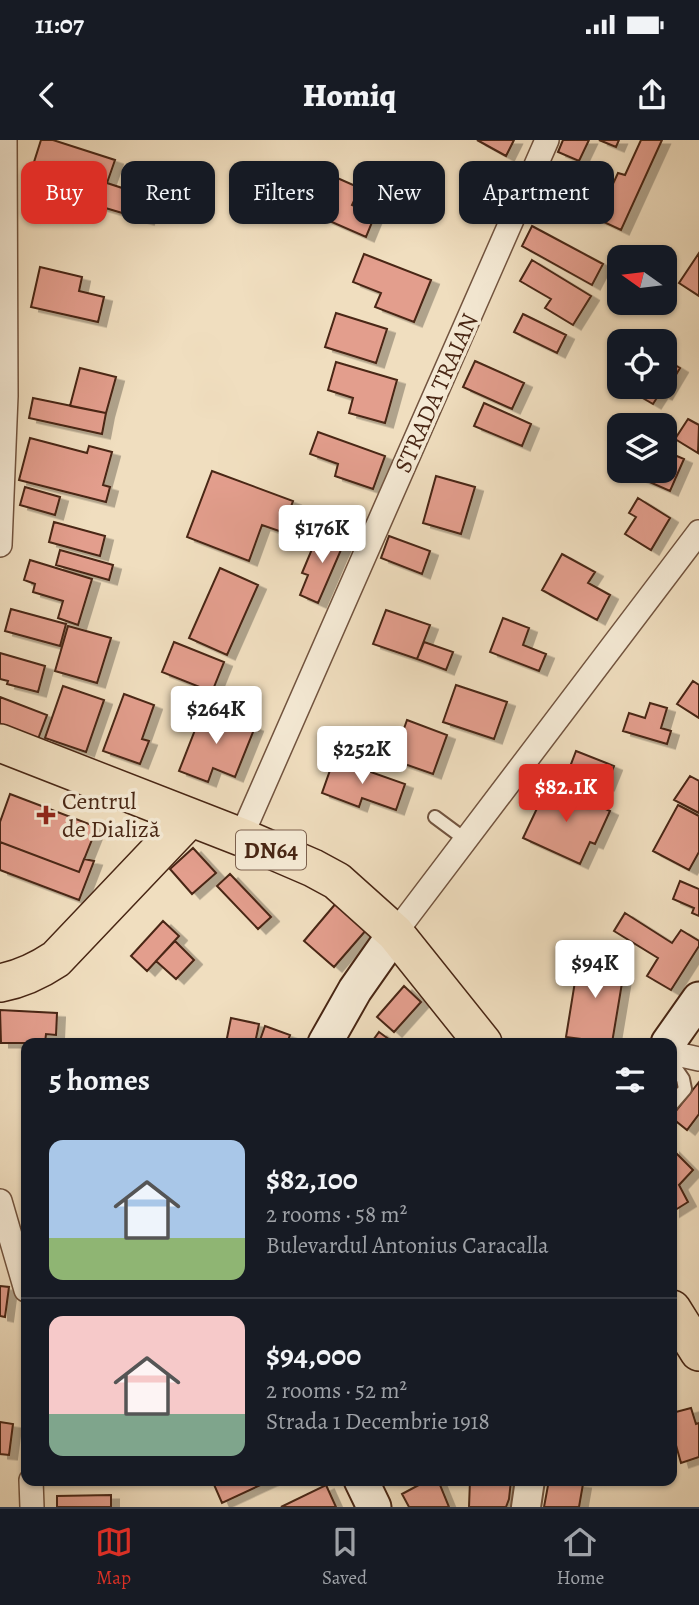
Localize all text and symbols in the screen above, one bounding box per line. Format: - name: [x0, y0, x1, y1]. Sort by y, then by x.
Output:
- text: 11:07: [35, 7, 84, 42]
- text: Homiq: [303, 73, 396, 117]
- icon: back: [28, 76, 66, 114]
- icon: share: [633, 76, 671, 114]
- chip: Buy: [21, 161, 107, 224]
- chip: Rent: [121, 161, 215, 224]
- chip: Filters: [229, 161, 339, 224]
- chip: New: [353, 161, 445, 224]
- chip: Apartment: [459, 161, 614, 224]
- north arrow: [607, 245, 677, 315]
- map controls: [607, 245, 677, 483]
- street label: STRADA TRAIAN: [387, 308, 485, 478]
- button: locate: [607, 329, 677, 399]
- button: layers: [607, 413, 677, 483]
- pin: $176K: [273, 506, 371, 565]
- text: $176K: [295, 512, 349, 543]
- pin: $264K: [167, 686, 265, 746]
- text: $264K: [187, 693, 245, 724]
- pin: $252K: [313, 726, 411, 786]
- text: $252K: [333, 733, 391, 764]
- pin: $82.1K: [509, 764, 623, 824]
- text: $82.1K: [535, 771, 597, 802]
- place label: Centrul de Dializă: [62, 785, 161, 845]
- marker: Centrul de Dializă: [36, 805, 56, 825]
- road number: DN64: [236, 830, 306, 870]
- pin: $94K: [554, 940, 636, 1000]
- text: $94K: [571, 947, 619, 978]
- text: 5 homes: [49, 1060, 150, 1100]
- icon: filters: [611, 1061, 649, 1099]
- text: $82,100: [266, 1159, 358, 1199]
- icon: home: [105, 1168, 189, 1252]
- text: 2 rooms · 58 m²: [266, 1199, 407, 1230]
- text: Bulevardul Antonius Caracalla: [266, 1230, 549, 1261]
- text: $94,000: [266, 1335, 361, 1375]
- icon: home: [105, 1344, 189, 1428]
- text: 2 rooms · 52 m²: [266, 1375, 407, 1406]
- text: Strada 1 Decembrie 1918: [266, 1406, 490, 1437]
- tab: Map: [95, 1523, 133, 1591]
- tab: Saved: [322, 1523, 367, 1591]
- tab: Home: [557, 1523, 604, 1591]

